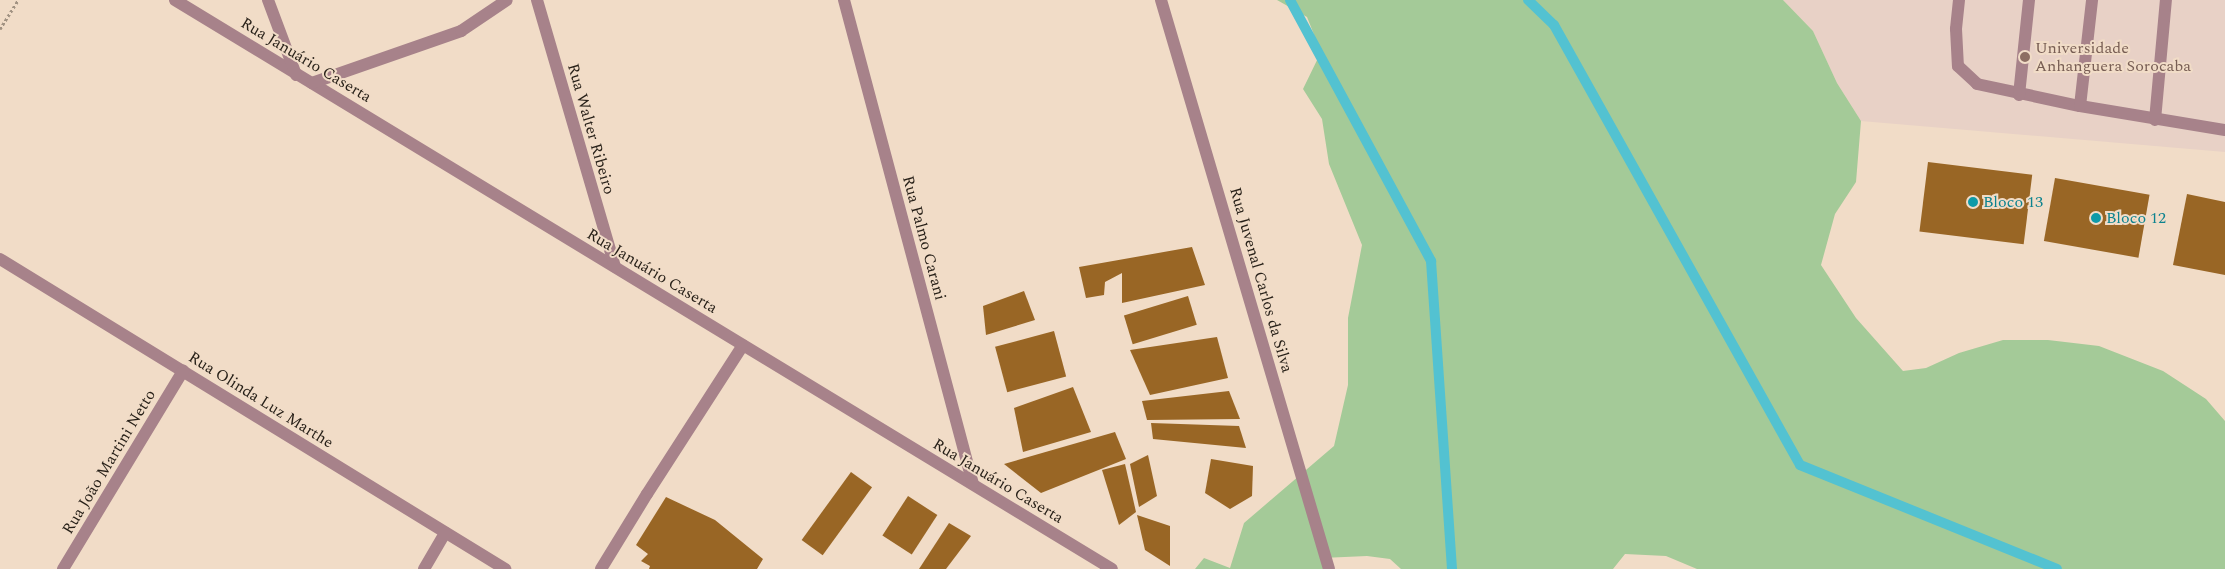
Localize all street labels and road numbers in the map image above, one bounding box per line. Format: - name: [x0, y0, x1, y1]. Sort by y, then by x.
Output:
- street label: Rua Januário Caserta: [237, 13, 375, 107]
- street label: Rua Walter Ribeiro: [563, 61, 619, 197]
- street label: Rua Palmo Carani: [898, 174, 950, 302]
- street label: Rua Juvenal Carlos da Silva: [1225, 185, 1297, 375]
- street label: Rua Januário Caserta: [583, 224, 721, 318]
- street label: Rua Olinda Luz Marthe: [185, 348, 337, 452]
- street label: Rua João Martini Netto: [58, 386, 160, 538]
- street label: Rua Januário Caserta: [929, 434, 1067, 528]

